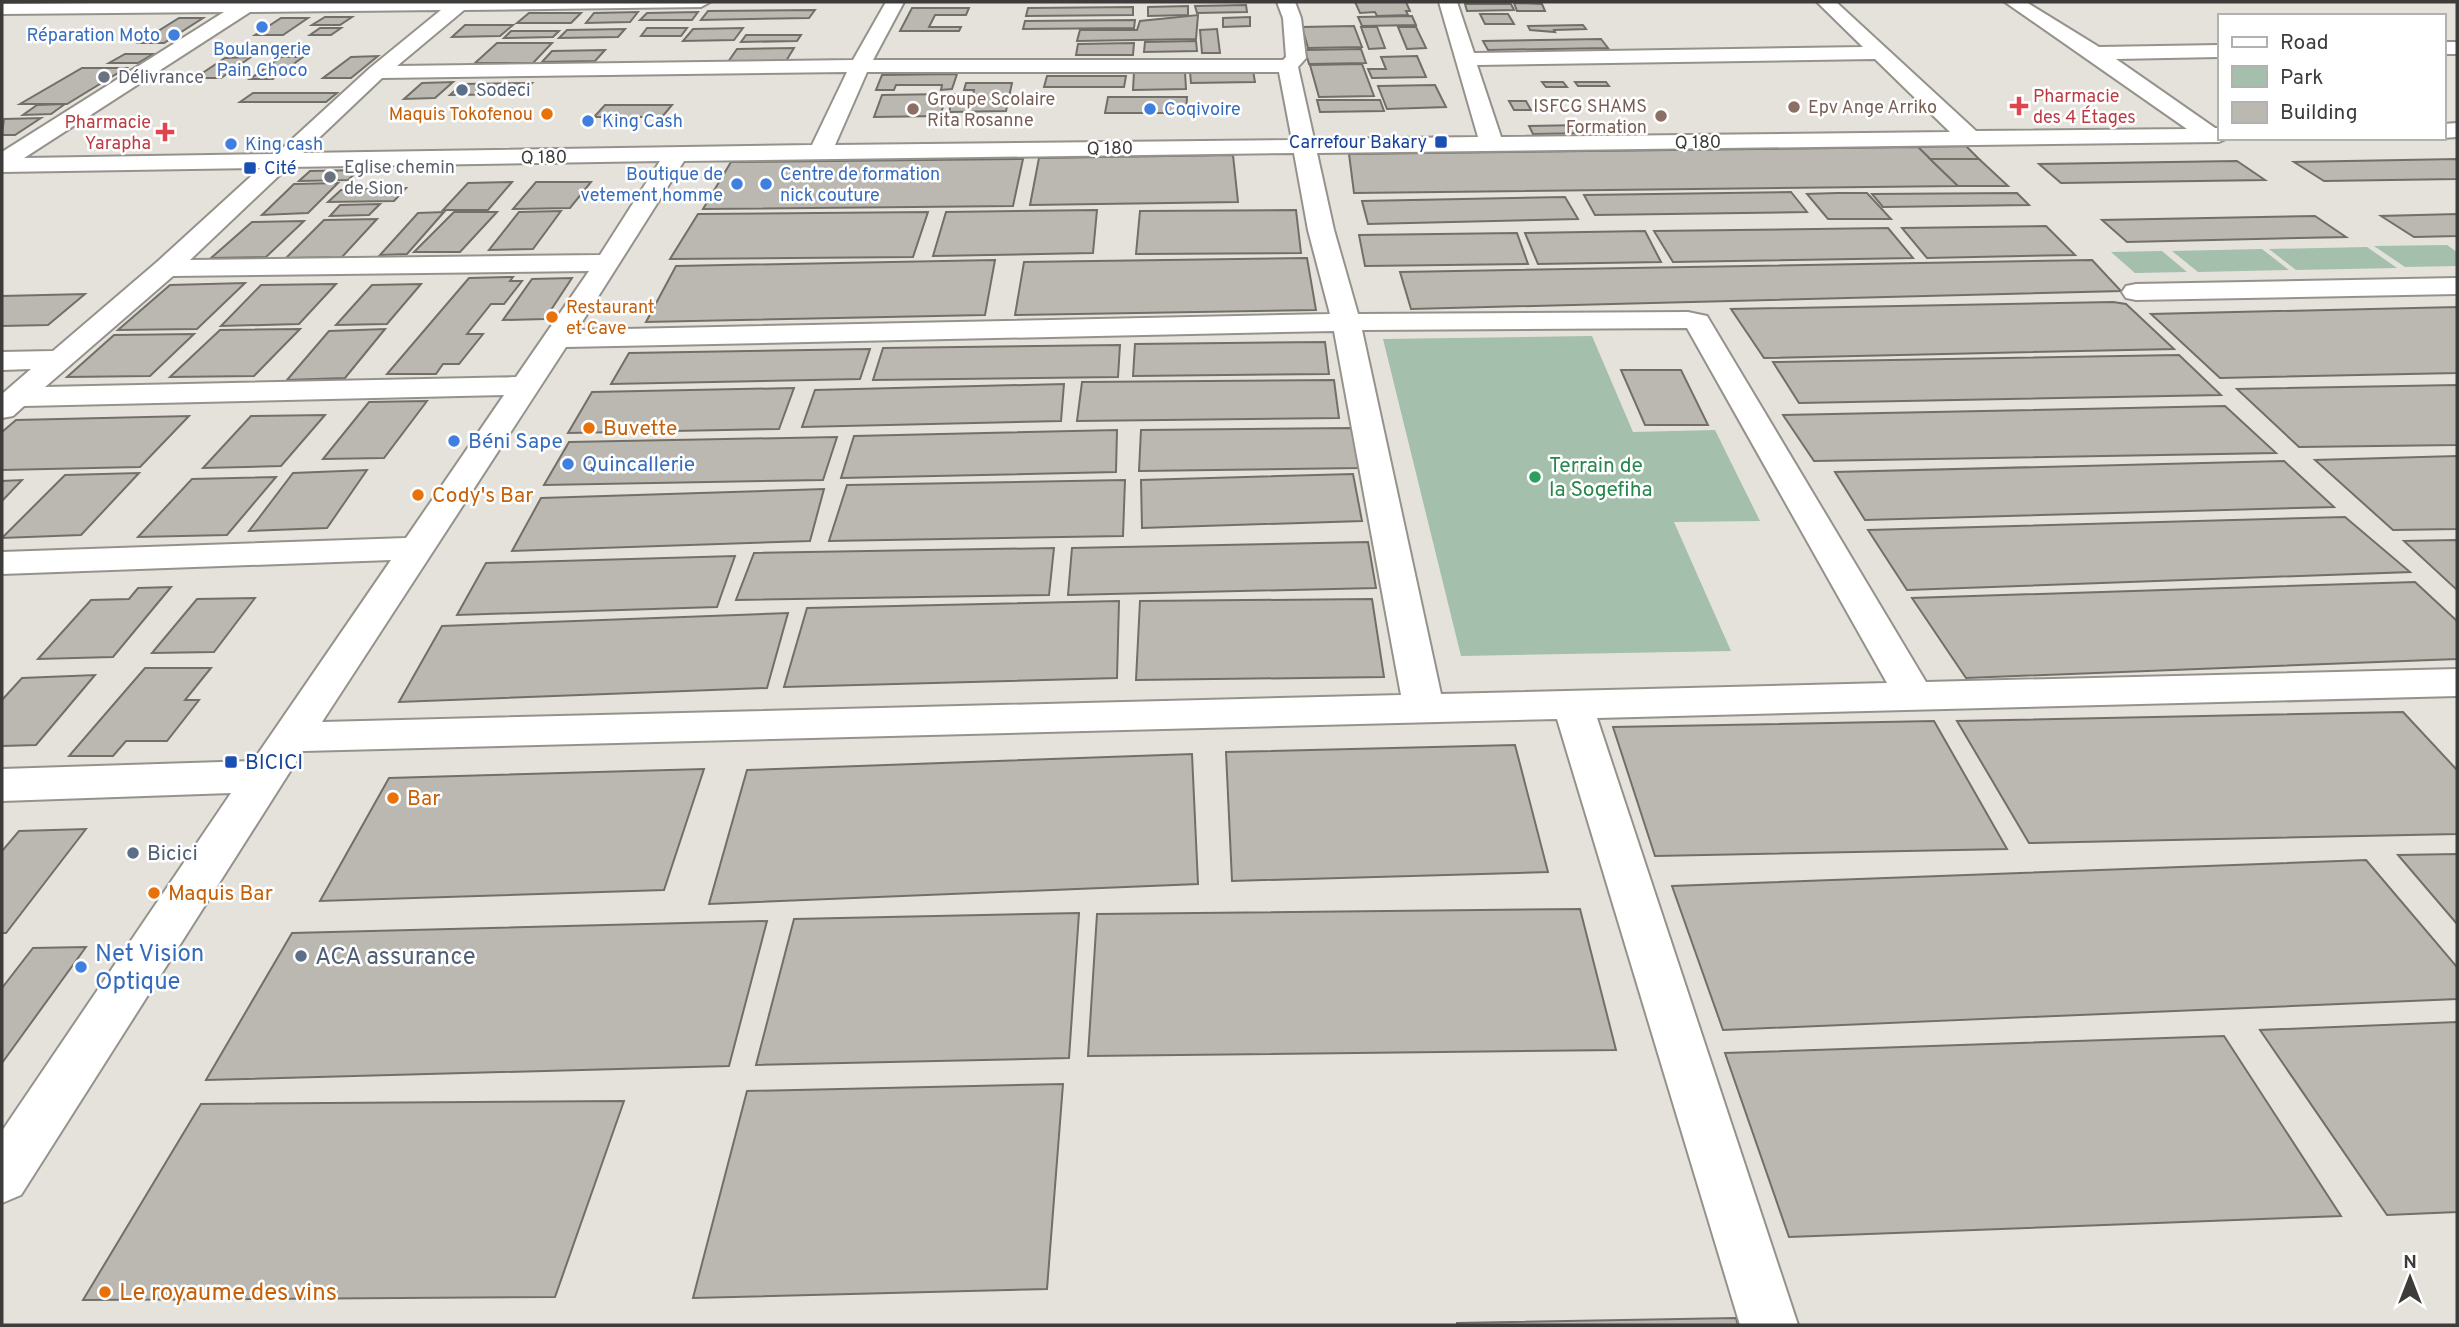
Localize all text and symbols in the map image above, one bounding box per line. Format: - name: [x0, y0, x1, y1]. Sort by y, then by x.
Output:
- legend: [2218, 14, 2445, 140]
- marker: Boulangerie Pain Choco: [254, 19, 270, 35]
- place label: Réparation Moto: [26, 25, 160, 48]
- marker: Réparation Moto: [166, 27, 182, 43]
- text: Road: [2280, 30, 2329, 57]
- place label: Boulangerie Pain Choco: [213, 39, 311, 83]
- text: Park: [2280, 65, 2323, 92]
- place label: Délivrance: [118, 67, 204, 90]
- marker: Délivrance: [96, 69, 112, 85]
- place label: Sodeci: [476, 80, 531, 103]
- marker: Sodeci: [454, 82, 470, 98]
- place label: Pharmacie des 4 Étages: [2033, 86, 2136, 130]
- place label: Groupe Scolaire Rita Rosanne: [927, 89, 1055, 133]
- place label: ISFCG SHAMS Formation: [1533, 96, 1647, 140]
- place label: Epv Ange Arriko: [1808, 97, 1937, 120]
- marker: Pharmacie des 4 Étages: [2011, 98, 2027, 114]
- place label: Coqivoire: [1164, 99, 1241, 122]
- marker: Epv Ange Arriko: [1786, 99, 1802, 115]
- text: Building: [2280, 100, 2358, 127]
- marker: Groupe Scolaire Rita Rosanne: [905, 101, 921, 117]
- marker: Coqivoire: [1142, 101, 1158, 117]
- place label: Maquis Tokofenou: [389, 104, 533, 127]
- marker: Maquis Tokofenou: [539, 106, 555, 122]
- marker: ISFCG SHAMS Formation: [1653, 108, 1669, 124]
- place label: King Cash: [602, 111, 683, 134]
- place label: Pharmacie Yarapha: [64, 112, 151, 156]
- marker: King Cash: [580, 113, 596, 129]
- marker: Pharmacie Yarapha: [157, 124, 173, 140]
- place label: Carrefour Bakary: [1289, 132, 1427, 155]
- street label: Q 180: [1675, 132, 1721, 155]
- place label: King cash: [245, 134, 323, 157]
- marker: Carrefour Bakary: [1433, 134, 1449, 150]
- marker: King cash: [223, 136, 239, 152]
- street label: Q 180: [1087, 138, 1133, 161]
- street label: Q 180: [521, 147, 567, 170]
- place label: Eglise chemin de Sion: [344, 157, 455, 201]
- place label: Cité: [264, 158, 297, 181]
- marker: Cité: [242, 160, 258, 176]
- place label: Boutique de vetement homme: [581, 164, 723, 208]
- place label: Centre de formation nick couture: [780, 164, 940, 208]
- marker: Eglise chemin de Sion: [322, 169, 338, 185]
- marker: Boutique de vetement homme: [729, 176, 745, 192]
- marker: Centre de formation nick couture: [758, 176, 774, 192]
- place label: Restaurant et Cave: [566, 297, 655, 341]
- marker: Restaurant et Cave: [544, 309, 560, 325]
- place label: Buvette: [603, 416, 677, 443]
- marker: Buvette: [581, 420, 597, 436]
- place label: Béni Sape: [468, 429, 563, 456]
- marker: Béni Sape: [446, 433, 462, 449]
- place label: Quincallerie: [582, 452, 695, 479]
- place label: Terrain de la Sogefiha: [1549, 453, 1653, 504]
- marker: Quincallerie: [560, 456, 576, 472]
- marker: Terrain de la Sogefiha: [1527, 469, 1543, 485]
- place label: Cody's Bar: [432, 483, 533, 510]
- marker: Cody's Bar: [410, 487, 426, 503]
- place label: BICICI: [245, 750, 303, 777]
- marker: BICICI: [223, 754, 239, 770]
- place label: Bar: [407, 786, 440, 813]
- marker: Bar: [385, 790, 401, 806]
- place label: Bicici: [147, 841, 198, 868]
- marker: Bicici: [125, 845, 141, 861]
- place label: Maquis Bar: [168, 881, 273, 908]
- marker: Maquis Bar: [146, 885, 162, 901]
- place label: Net Vision Optique: [95, 940, 204, 998]
- place label: ACA assurance: [315, 943, 476, 973]
- marker: ACA assurance: [293, 948, 309, 964]
- marker: Net Vision Optique: [73, 959, 89, 975]
- north arrow: [2375, 1243, 2445, 1313]
- text: N: [2403, 1251, 2417, 1275]
- place label: Le royaume des vins: [119, 1279, 337, 1309]
- marker: Le royaume des vins: [97, 1284, 113, 1300]

